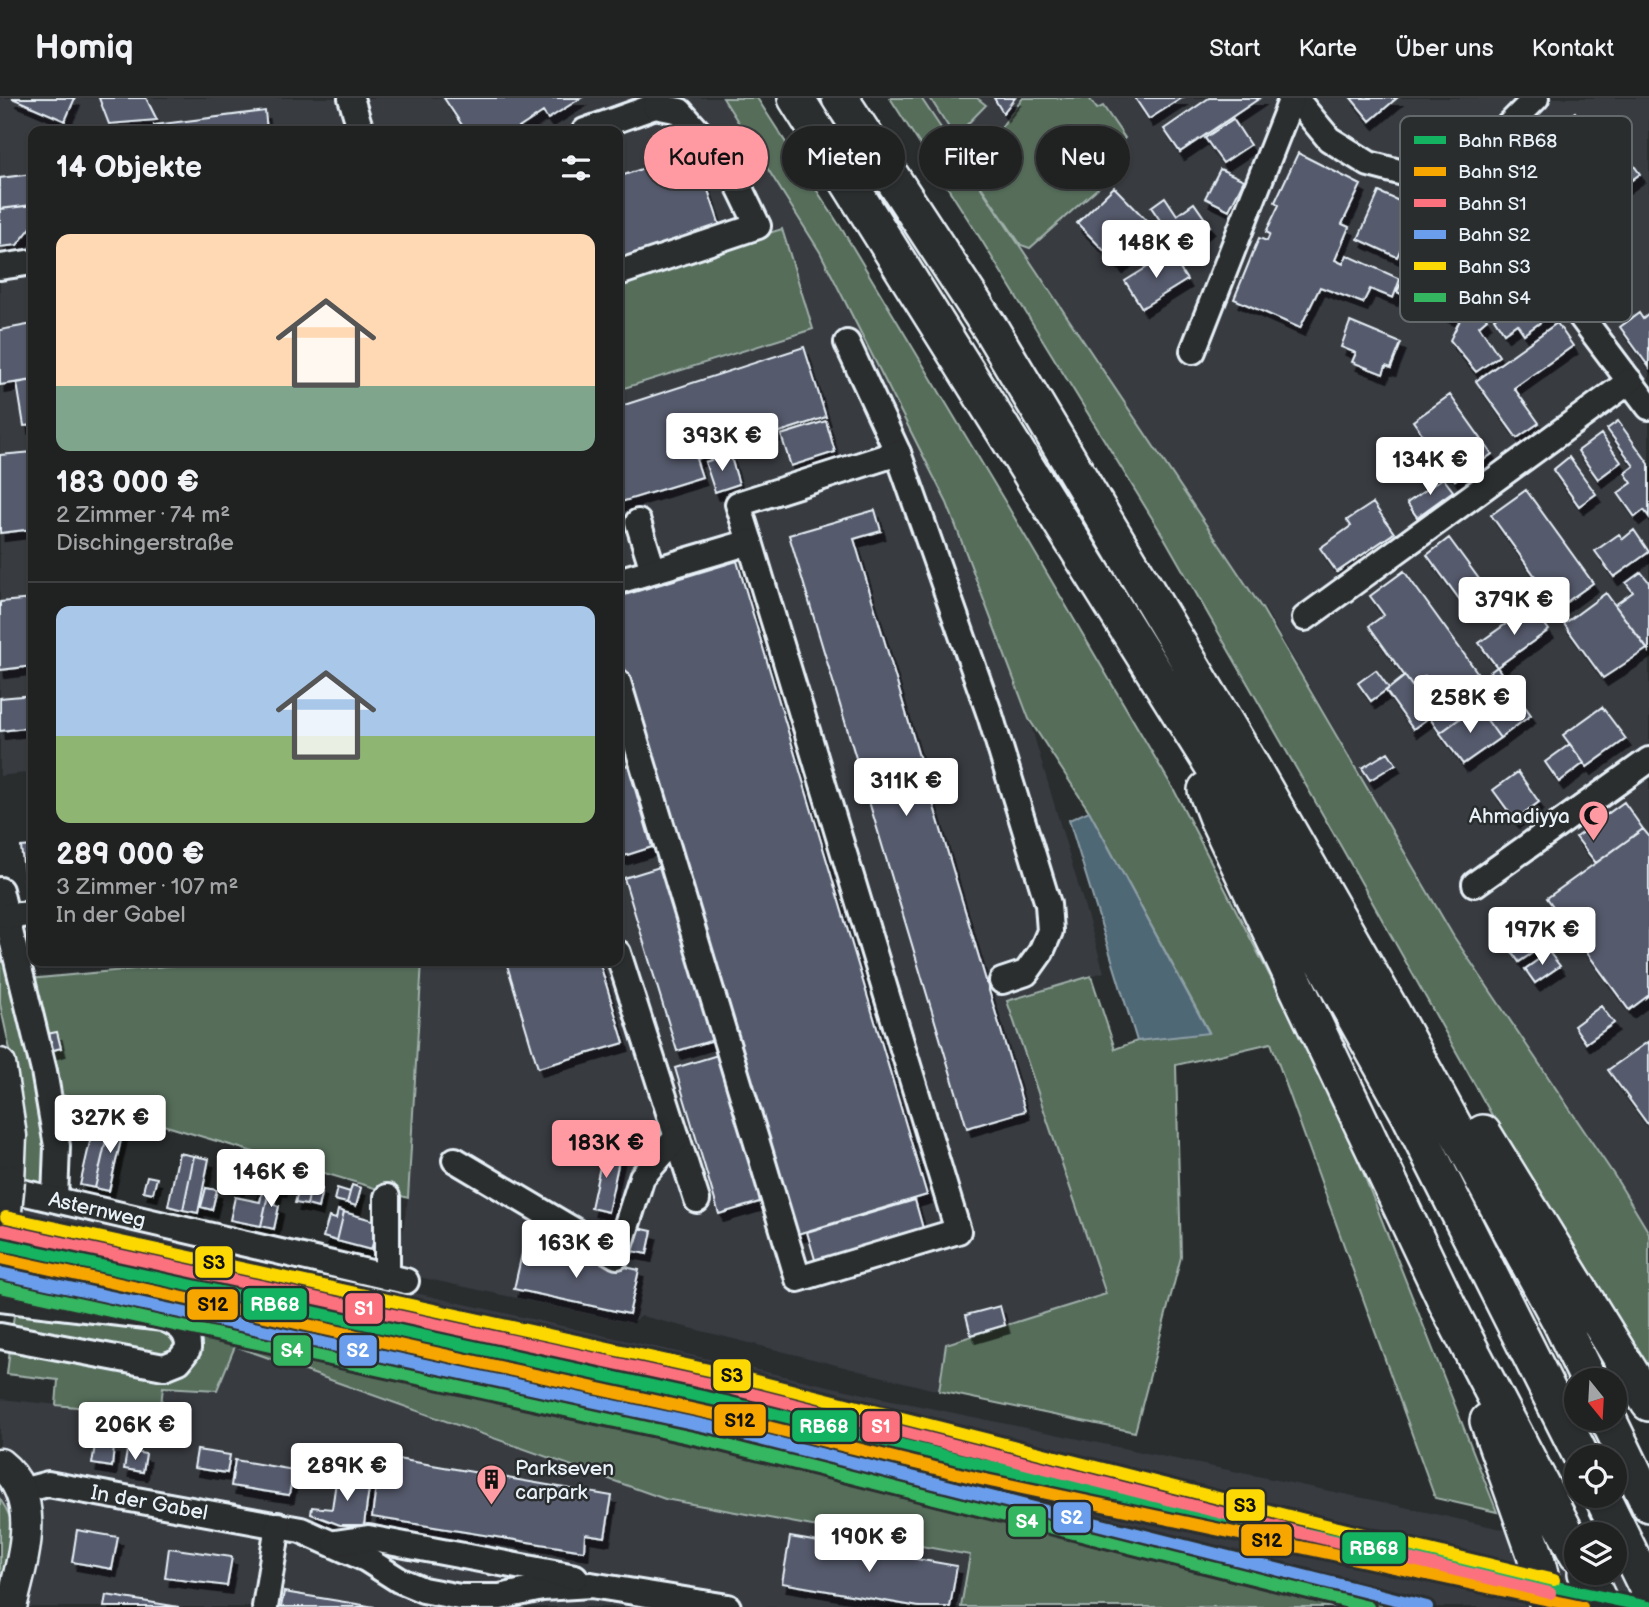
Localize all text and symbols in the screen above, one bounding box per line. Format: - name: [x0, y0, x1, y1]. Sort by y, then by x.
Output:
- text: Homiq: [35, 28, 133, 68]
- text: Start: [1209, 34, 1260, 63]
- text: Karte: [1298, 34, 1357, 63]
- text: Über uns: [1395, 34, 1494, 63]
- text: Kontakt: [1532, 34, 1614, 63]
- legend: [1400, 116, 1632, 322]
- chip: Kaufen: [644, 126, 768, 189]
- chip: Mieten: [782, 126, 905, 189]
- chip: Filter: [919, 126, 1022, 189]
- chip: Neu: [1036, 126, 1130, 189]
- text: Bahn RB68: [1458, 130, 1557, 153]
- icon: filters: [557, 149, 595, 187]
- text: 14 Objekte: [56, 150, 202, 186]
- text: Bahn S12: [1458, 161, 1539, 184]
- text: Bahn S1: [1458, 193, 1527, 216]
- pin: 148K €: [1099, 220, 1213, 280]
- text: Bahn S2: [1458, 224, 1531, 247]
- text: 148K €: [1118, 229, 1194, 257]
- text: Bahn S3: [1458, 256, 1531, 279]
- icon: home: [263, 280, 389, 406]
- text: Bahn S4: [1458, 287, 1531, 310]
- pin: 393K €: [665, 414, 779, 473]
- text: 393K €: [682, 422, 762, 450]
- pin: 134K €: [1373, 438, 1487, 497]
- text: 134K €: [1392, 446, 1468, 474]
- text: 183 000 €: [56, 465, 199, 501]
- text: 2 Zimmer · 74 m²: [56, 501, 230, 529]
- text: Dischingerstraße: [56, 529, 234, 557]
- pin: 379K €: [1457, 578, 1571, 637]
- text: 379K €: [1475, 586, 1553, 614]
- icon: home: [263, 652, 389, 778]
- pin: 258K €: [1413, 676, 1527, 735]
- text: 258K €: [1430, 684, 1510, 712]
- pin: 311K €: [849, 758, 963, 818]
- text: 311K €: [870, 767, 942, 795]
- mosque icon: Ahmadiyya: [1576, 799, 1610, 843]
- place label: Ahmadiyya: [1469, 804, 1570, 829]
- text: 289 000 €: [56, 837, 204, 873]
- text: 3 Zimmer · 107 m²: [56, 873, 238, 901]
- text: In der Gabel: [56, 901, 186, 929]
- pin: 197K €: [1485, 908, 1599, 967]
- text: 197K €: [1504, 916, 1580, 944]
- pin: 327K €: [53, 1096, 167, 1155]
- text: 327K €: [71, 1104, 149, 1132]
- pin: 183K €: [549, 1121, 663, 1180]
- text: 183K €: [568, 1129, 644, 1157]
- pin: 146K €: [214, 1150, 328, 1209]
- text: 146K €: [233, 1158, 309, 1186]
- street label: Asternweg: [47, 1186, 148, 1233]
- pin: 163K €: [519, 1220, 633, 1280]
- text: 163K €: [538, 1229, 614, 1257]
- line badge: S3: [194, 1245, 234, 1279]
- text: S3: [203, 1252, 225, 1275]
- line badge: RB68: [242, 1287, 308, 1321]
- line badge: S12: [186, 1288, 239, 1321]
- line badge: S1: [344, 1292, 384, 1325]
- text: S12: [198, 1294, 229, 1317]
- text: RB68: [250, 1294, 300, 1317]
- text: S1: [354, 1298, 374, 1321]
- line badge: S4: [272, 1334, 312, 1367]
- line badge: S2: [338, 1334, 378, 1367]
- text: S4: [281, 1340, 303, 1363]
- text: S2: [347, 1340, 370, 1363]
- line badge: S3: [712, 1358, 752, 1392]
- text: S3: [721, 1365, 743, 1388]
- north arrow: [1564, 1368, 1628, 1432]
- map controls: [1564, 1368, 1627, 1585]
- pin: 206K €: [78, 1402, 192, 1462]
- line badge: S12: [713, 1403, 767, 1437]
- line badge: RB68: [791, 1409, 858, 1443]
- text: S12: [725, 1410, 756, 1433]
- line badge: S1: [861, 1410, 901, 1443]
- text: 206K €: [95, 1411, 175, 1439]
- text: RB68: [799, 1416, 849, 1439]
- text: S1: [871, 1416, 891, 1439]
- pin: 289K €: [290, 1444, 404, 1503]
- button: locate: [1564, 1445, 1627, 1508]
- text: 289K €: [307, 1452, 387, 1480]
- place label: Parkseven carpark: [515, 1456, 614, 1505]
- building icon: Parkseven carpark: [475, 1463, 509, 1507]
- street label: In der Gabel: [89, 1480, 210, 1525]
- line badge: S3: [1225, 1488, 1266, 1522]
- text: S3: [1234, 1495, 1256, 1518]
- line badge: S2: [1052, 1501, 1092, 1534]
- line badge: S4: [1007, 1505, 1047, 1538]
- text: S2: [1061, 1507, 1084, 1530]
- text: S4: [1016, 1511, 1038, 1534]
- pin: 190K €: [812, 1514, 926, 1574]
- button: layers: [1564, 1522, 1627, 1585]
- text: 190K €: [831, 1523, 907, 1551]
- line badge: S12: [1240, 1523, 1293, 1557]
- text: S12: [1252, 1530, 1283, 1553]
- line badge: RB68: [1341, 1531, 1407, 1565]
- text: RB68: [1349, 1538, 1399, 1561]

